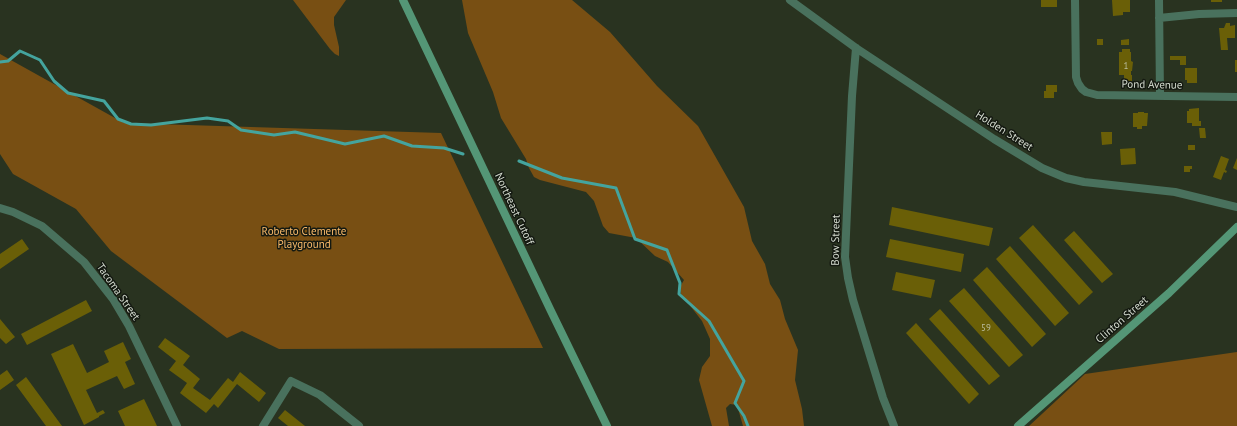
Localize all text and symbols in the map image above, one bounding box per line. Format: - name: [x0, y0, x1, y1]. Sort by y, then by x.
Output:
- house number: 1: [1124, 61, 1128, 71]
- street label: Pond Avenue: [1121, 78, 1183, 92]
- street label: Holden Street: [973, 108, 1035, 154]
- street label: Northeast Cutoff: [492, 171, 536, 247]
- street label: Bow Street: [829, 214, 843, 266]
- park label: Roberto Clemente Playground: [262, 225, 346, 251]
- street label: Tacoma Street: [94, 261, 142, 323]
- street label: Clinton Street: [1093, 294, 1151, 346]
- house number: 59: [981, 323, 991, 333]

